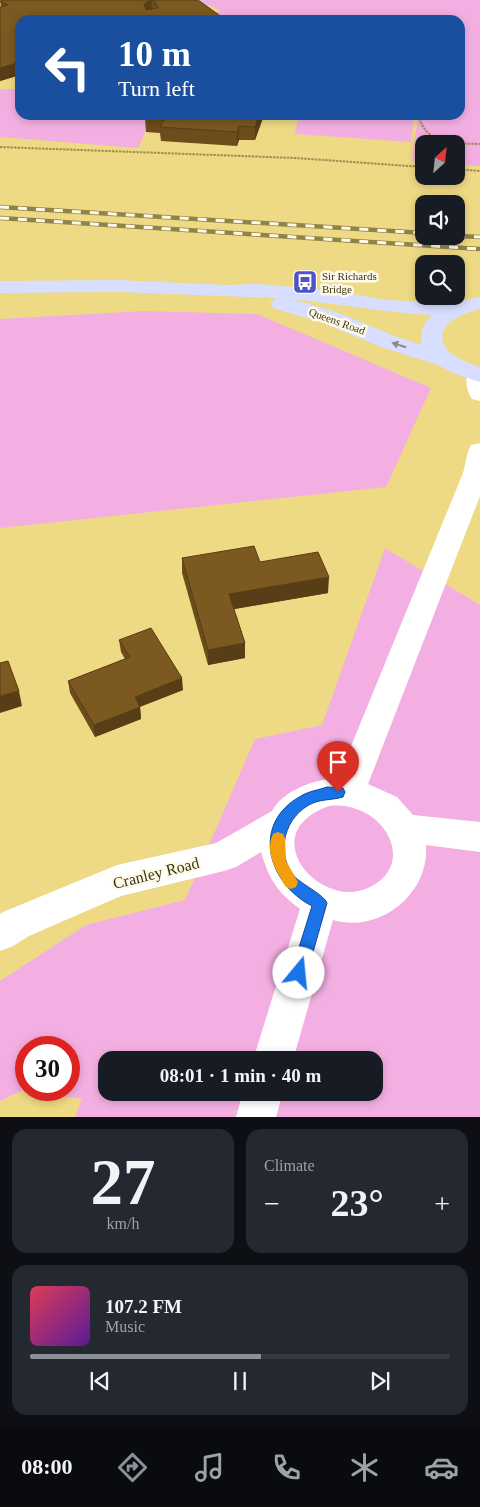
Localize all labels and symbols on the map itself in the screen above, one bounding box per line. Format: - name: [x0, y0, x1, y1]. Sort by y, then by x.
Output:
- north arrow: [415, 135, 465, 185]
- bus stop icon: Sir Richards Bridge: [292, 269, 318, 295]
- place label: Sir Richards Bridge: [322, 270, 377, 295]
- street label: Queens Road: [307, 305, 367, 337]
- one-way arrow: [392, 341, 407, 348]
- pin: [317, 741, 359, 792]
- street label: Cranley Road: [111, 854, 201, 893]
- position arrow: [272, 946, 324, 998]
- speed limit sign: 30: [15, 1036, 80, 1101]

